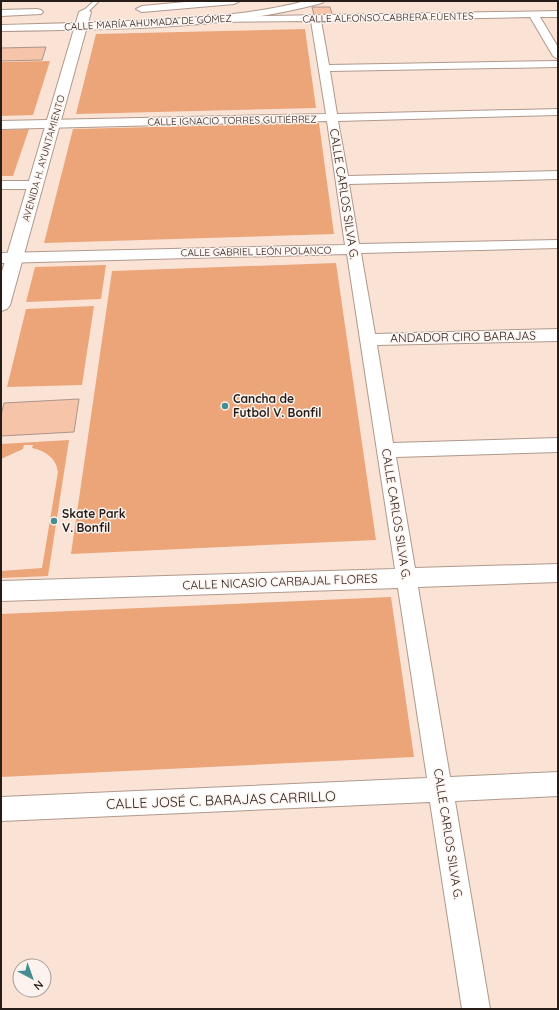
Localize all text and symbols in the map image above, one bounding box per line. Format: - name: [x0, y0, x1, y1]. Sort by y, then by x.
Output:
- street label: CALLE ALFONSO CABRERA FUENTES: [302, 10, 474, 25]
- street label: CALLE MARÍA AHUMADA DE GÓMEZ: [64, 12, 232, 33]
- street label: AVENIDA H. AYUNTAMIENTO: [19, 93, 68, 223]
- street label: CALLE IGNACIO TORRES GUTIÉRREZ: [147, 113, 317, 128]
- street label: CALLE CARLOS SILVA G.: [327, 127, 362, 260]
- street label: CALLE GABRIEL LEÓN POLANCO: [181, 244, 332, 259]
- street label: ANDADOR CIRO BARAJAS: [390, 328, 536, 345]
- place label: Cancha de Futbol V. Bonfil: [233, 391, 321, 420]
- marker: Cancha de Futbol V. Bonfil: [220, 401, 230, 411]
- street label: CALLE CARLOS SILVA G.: [379, 447, 414, 580]
- place label: Skate Park V. Bonfil: [62, 506, 126, 535]
- marker: Skate Park V. Bonfil: [49, 516, 59, 526]
- street label: CALLE NICASIO CARBAJAL FLORES: [182, 571, 378, 592]
- street label: CALLE CARLOS SILVA G.: [431, 767, 466, 900]
- street label: CALLE JOSÉ C. BARAJAS CARRILLO: [106, 787, 336, 813]
- north arrow: [12, 958, 52, 998]
- text: N: [31, 978, 46, 993]

